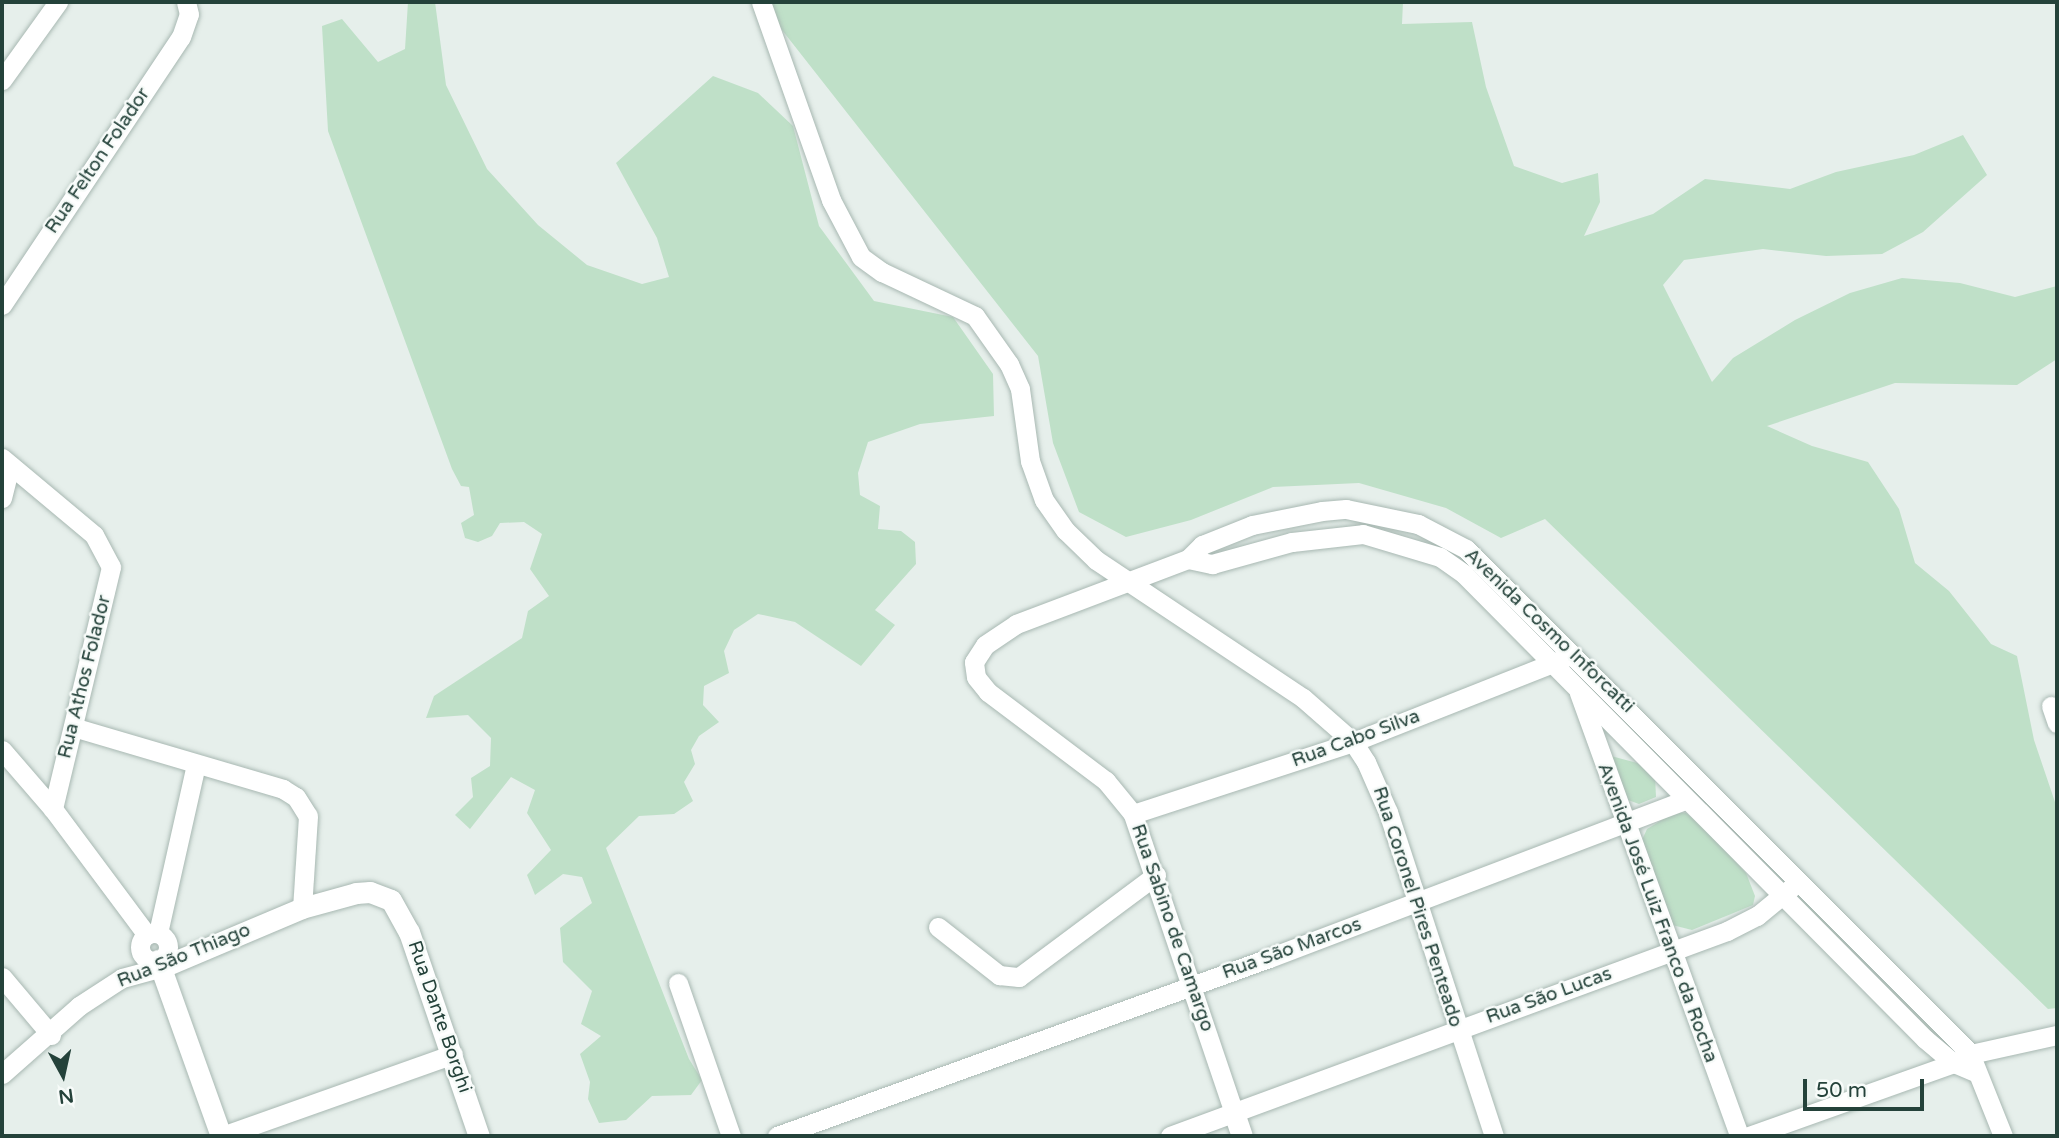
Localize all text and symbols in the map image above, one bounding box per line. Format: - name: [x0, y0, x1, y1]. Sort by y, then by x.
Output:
- street label: Rua Felton Folador: [41, 84, 155, 238]
- street label: Avenida Cosmo Inforcatti: [1459, 544, 1639, 718]
- street label: Rua Athos Folador: [54, 593, 116, 761]
- street label: Rua Cabo Silva: [1289, 705, 1423, 773]
- street label: Avenida José Luiz Franco da Rocha: [1592, 760, 1722, 1066]
- street label: Rua Coronel Pires Penteado: [1367, 784, 1467, 1030]
- street label: Rua Sabino de Camargo: [1126, 821, 1218, 1035]
- street label: Rua São Marcos: [1219, 913, 1365, 985]
- street label: Rua São Thiago: [114, 919, 254, 993]
- street label: Rua Dante Borghi: [402, 938, 476, 1096]
- street label: Rua São Lucas: [1483, 963, 1615, 1029]
- north arrow: [28, 1040, 98, 1110]
- scale bar: [1807, 1064, 1928, 1108]
- text: 50 m: [1816, 1078, 1867, 1103]
- text: N: [57, 1084, 75, 1108]

